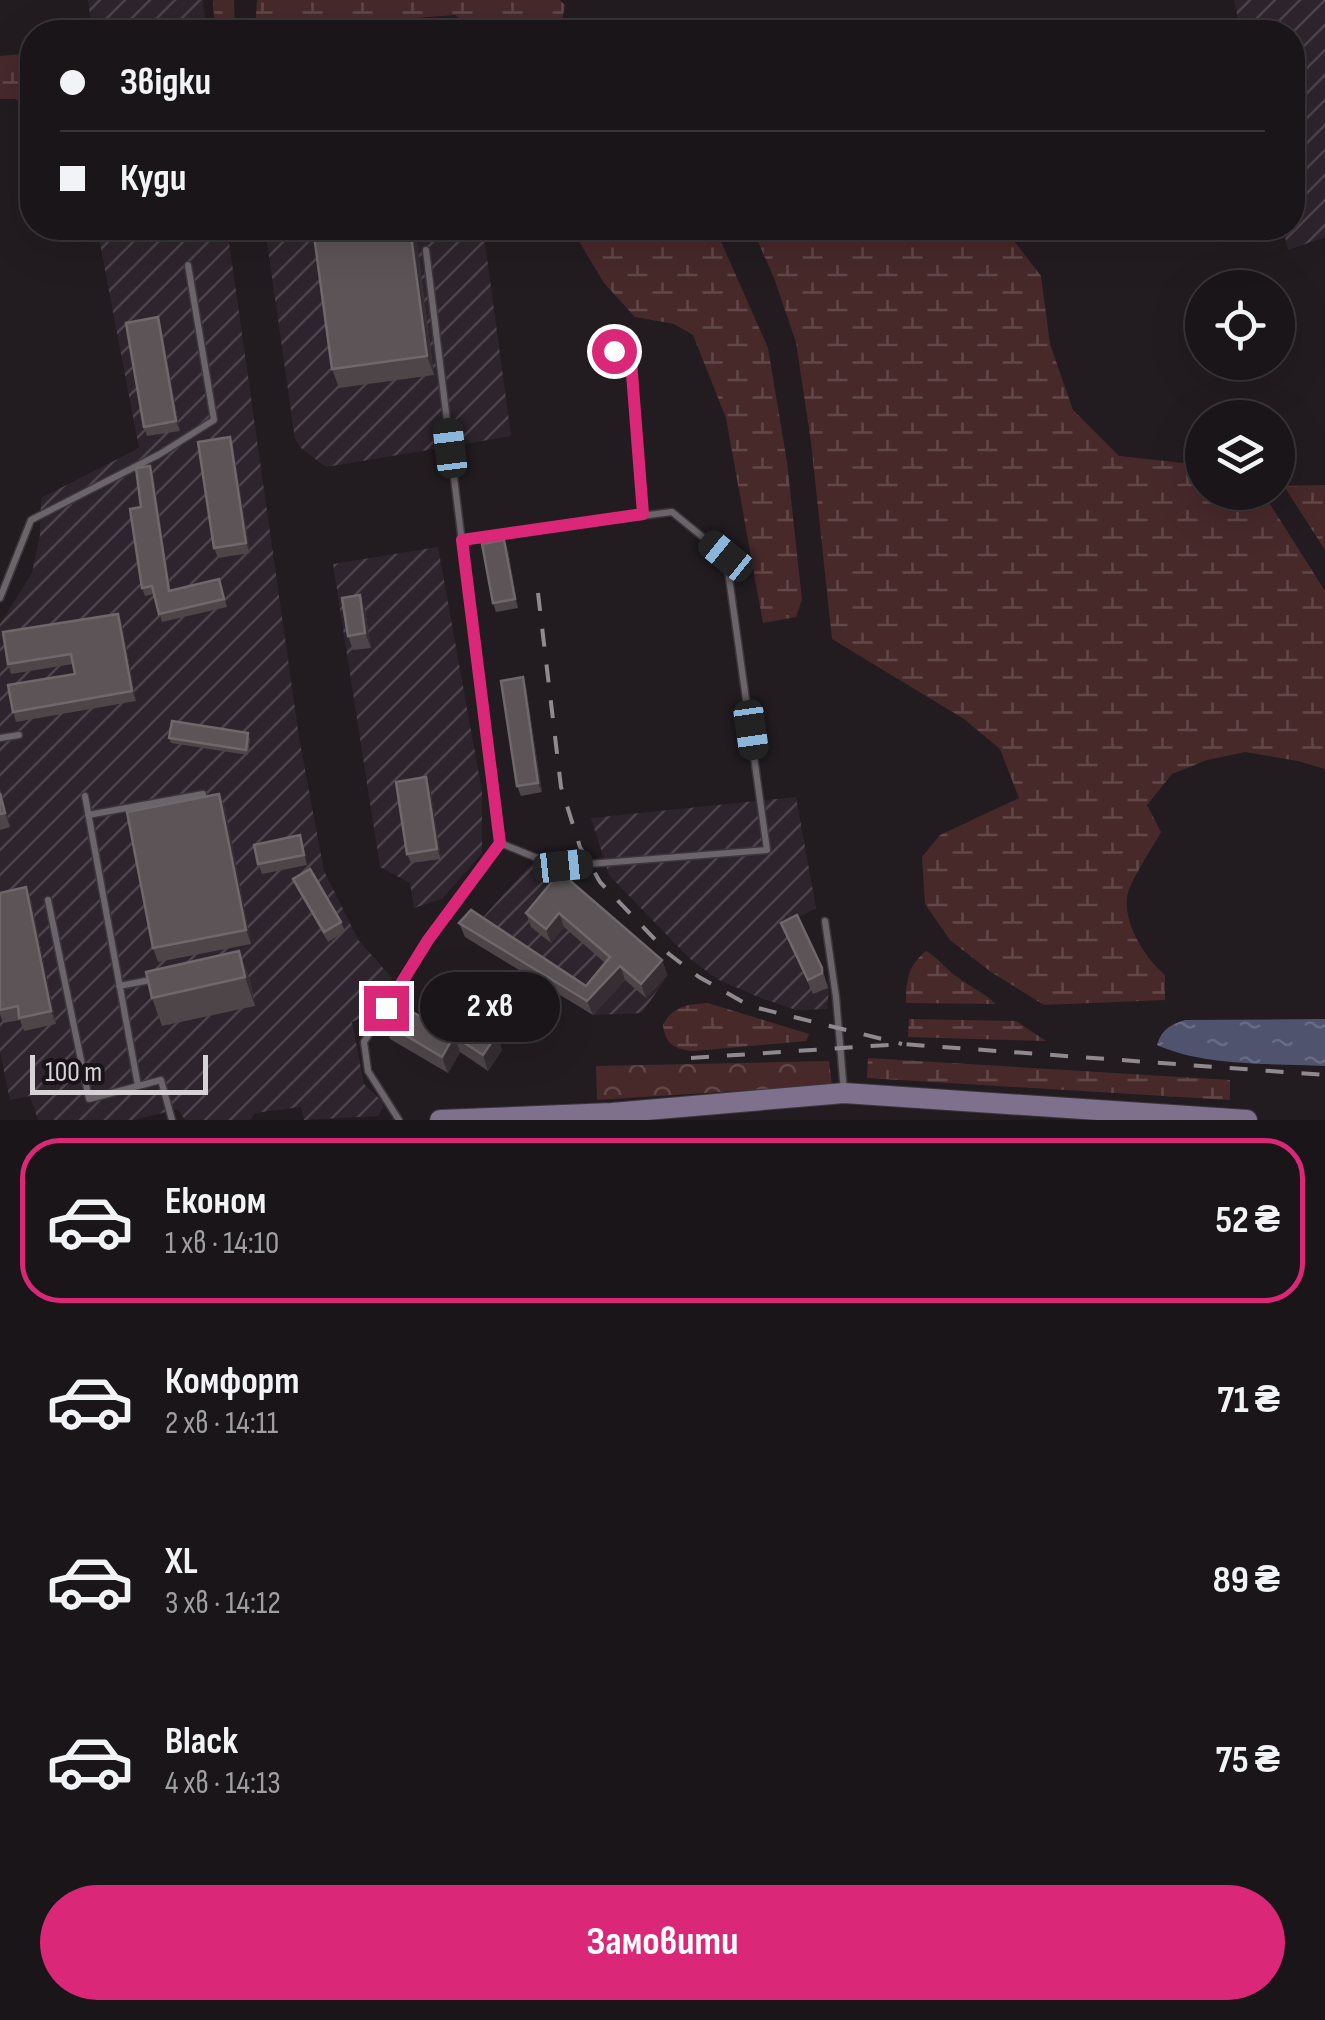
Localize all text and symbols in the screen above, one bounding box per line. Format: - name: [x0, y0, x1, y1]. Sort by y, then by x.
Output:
- text: Звідки: [120, 60, 211, 105]
- text: Куди: [120, 156, 186, 201]
- map controls: [1185, 270, 1295, 510]
- button: locate: [1185, 270, 1295, 380]
- route start: [592, 329, 637, 374]
- button: layers: [1185, 400, 1295, 510]
- car: [431, 416, 469, 480]
- car: [693, 525, 759, 587]
- car: [732, 698, 770, 762]
- car: [532, 848, 594, 884]
- callout: 2 хв: [421, 973, 561, 1043]
- route end: [364, 986, 409, 1031]
- text: 2 хв: [467, 987, 513, 1026]
- scale bar: [30, 1050, 208, 1094]
- text: 100 m: [45, 1056, 102, 1089]
- icon: car: [45, 1176, 135, 1266]
- text: Економ: [165, 1179, 266, 1224]
- text: 52 ₴: [1215, 1198, 1280, 1243]
- text: 1 хв · 14:10: [165, 1224, 279, 1263]
- icon: car: [45, 1356, 135, 1446]
- text: Комфорт: [165, 1359, 299, 1404]
- text: 71 ₴: [1217, 1378, 1280, 1423]
- text: 2 хв · 14:11: [165, 1404, 278, 1443]
- icon: car: [45, 1536, 135, 1626]
- text: XL: [165, 1539, 198, 1584]
- text: 89 ₴: [1213, 1558, 1280, 1603]
- text: 3 хв · 14:12: [165, 1584, 281, 1623]
- icon: car: [45, 1716, 135, 1806]
- text: Black: [165, 1719, 238, 1764]
- text: 75 ₴: [1215, 1738, 1280, 1783]
- text: 4 хв · 14:13: [165, 1764, 281, 1803]
- button: Замовити: [40, 1885, 1285, 2000]

